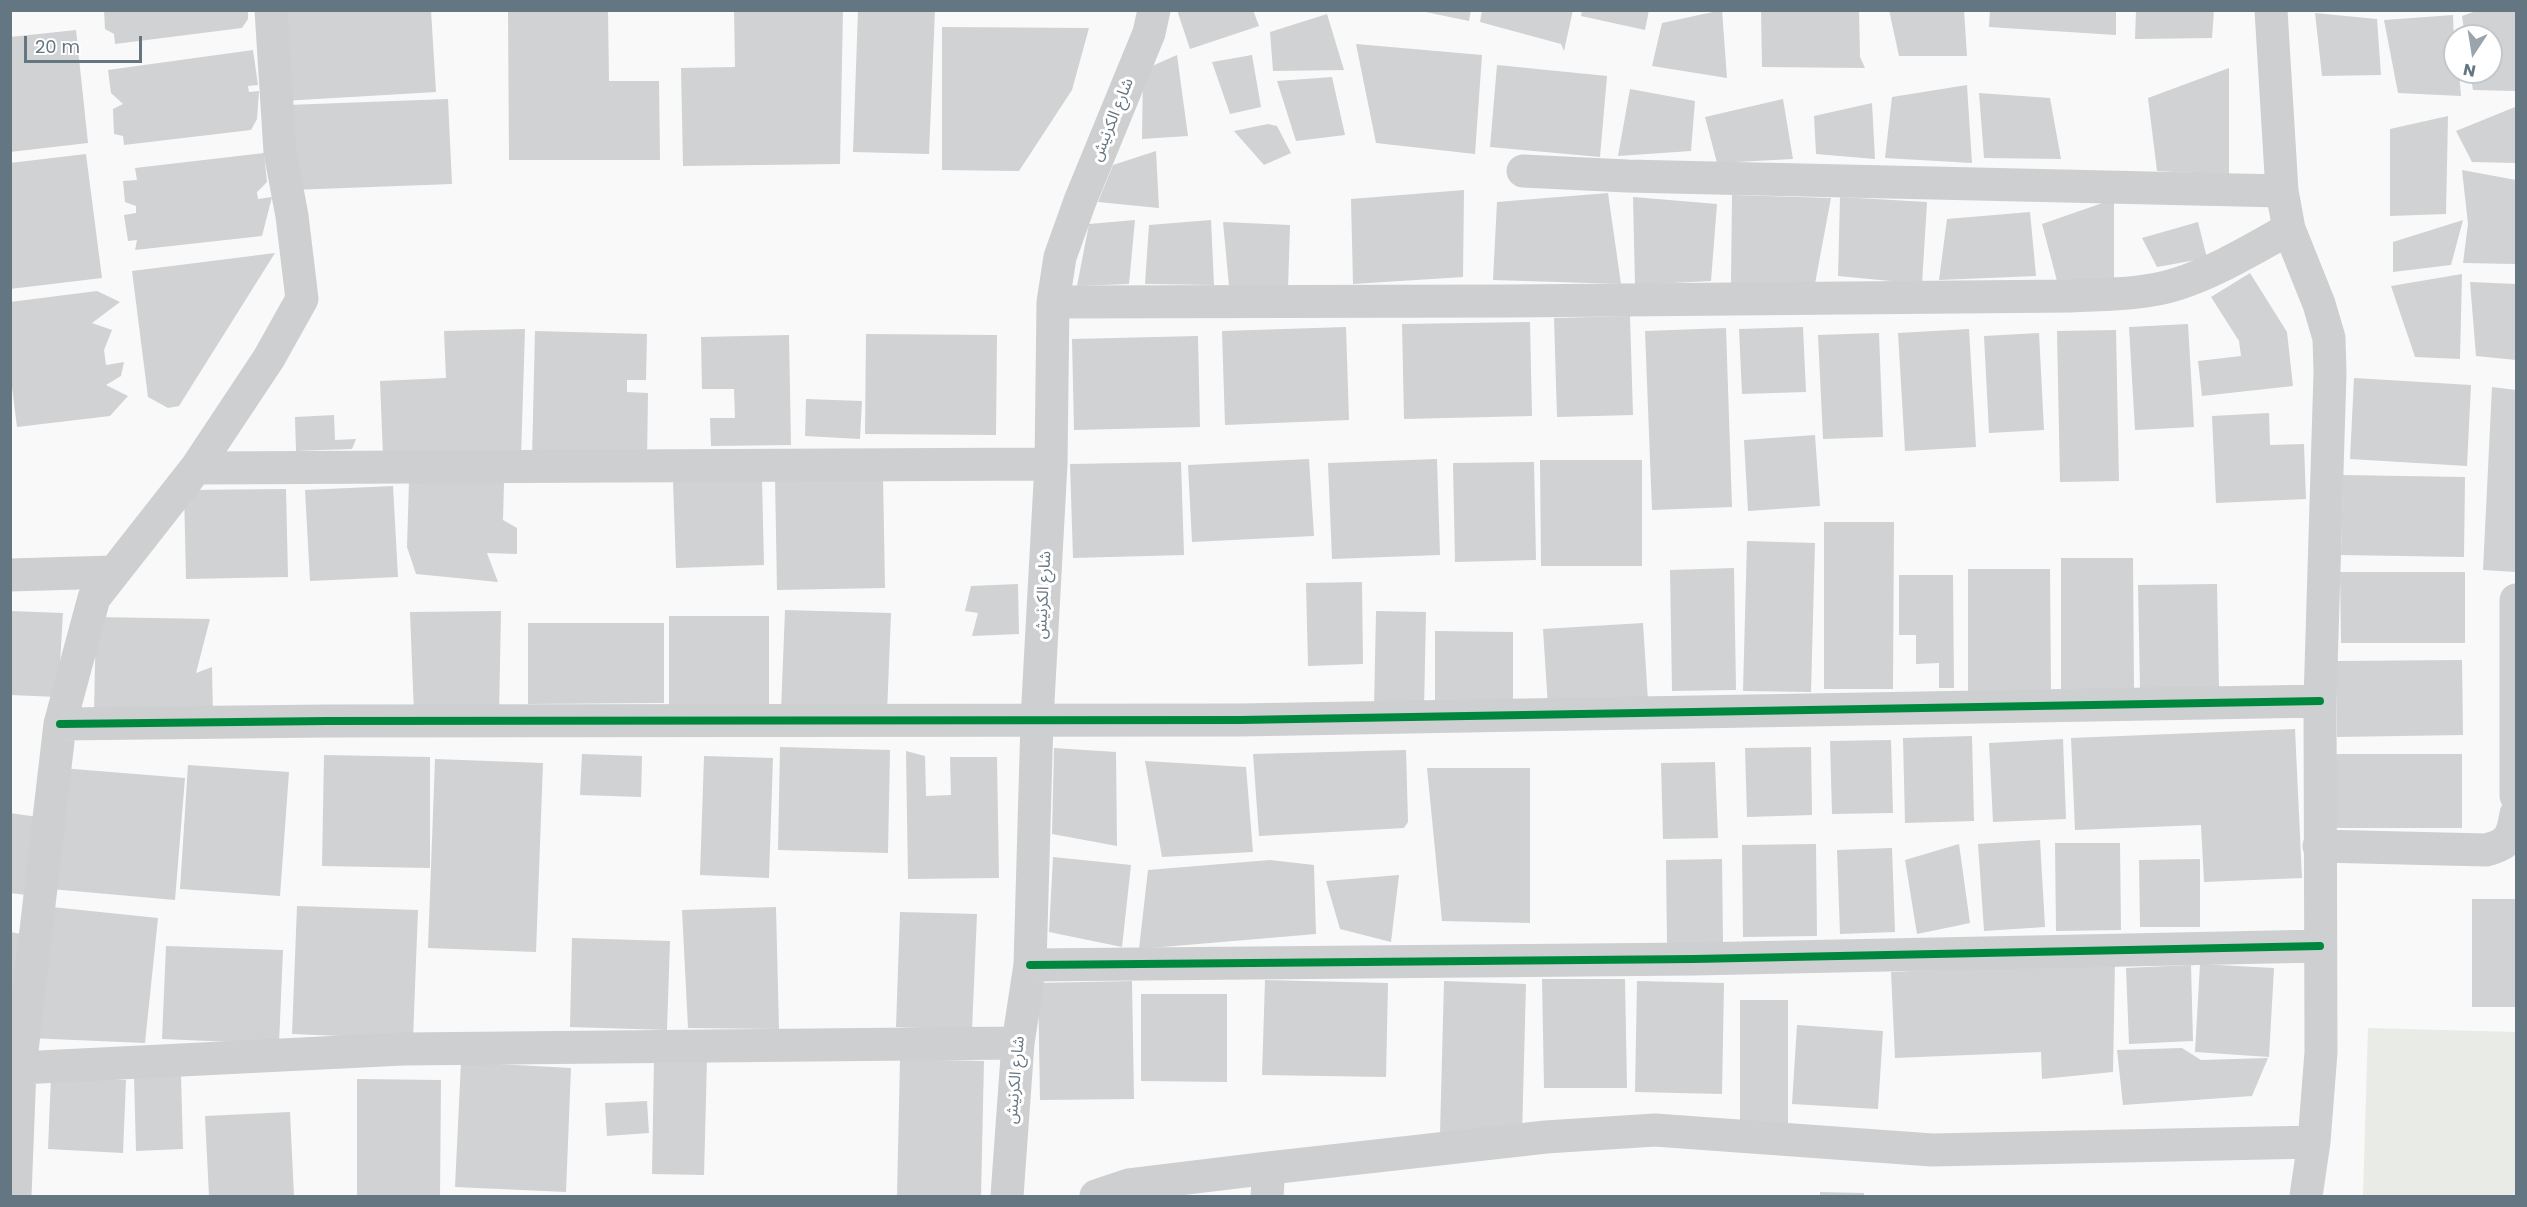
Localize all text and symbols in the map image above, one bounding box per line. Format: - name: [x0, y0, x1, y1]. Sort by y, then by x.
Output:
- scale bar: [27, 24, 146, 62]
- north arrow: [2443, 24, 2503, 84]
- text: 20 m: [35, 34, 80, 59]
- text: N: [2461, 58, 2478, 83]
- street label: شارع الكرنيش: [1088, 76, 1138, 164]
- street label: شارع الكرنيش: [1032, 551, 1056, 639]
- street label: شارع الكرنيش: [1003, 1035, 1029, 1125]

